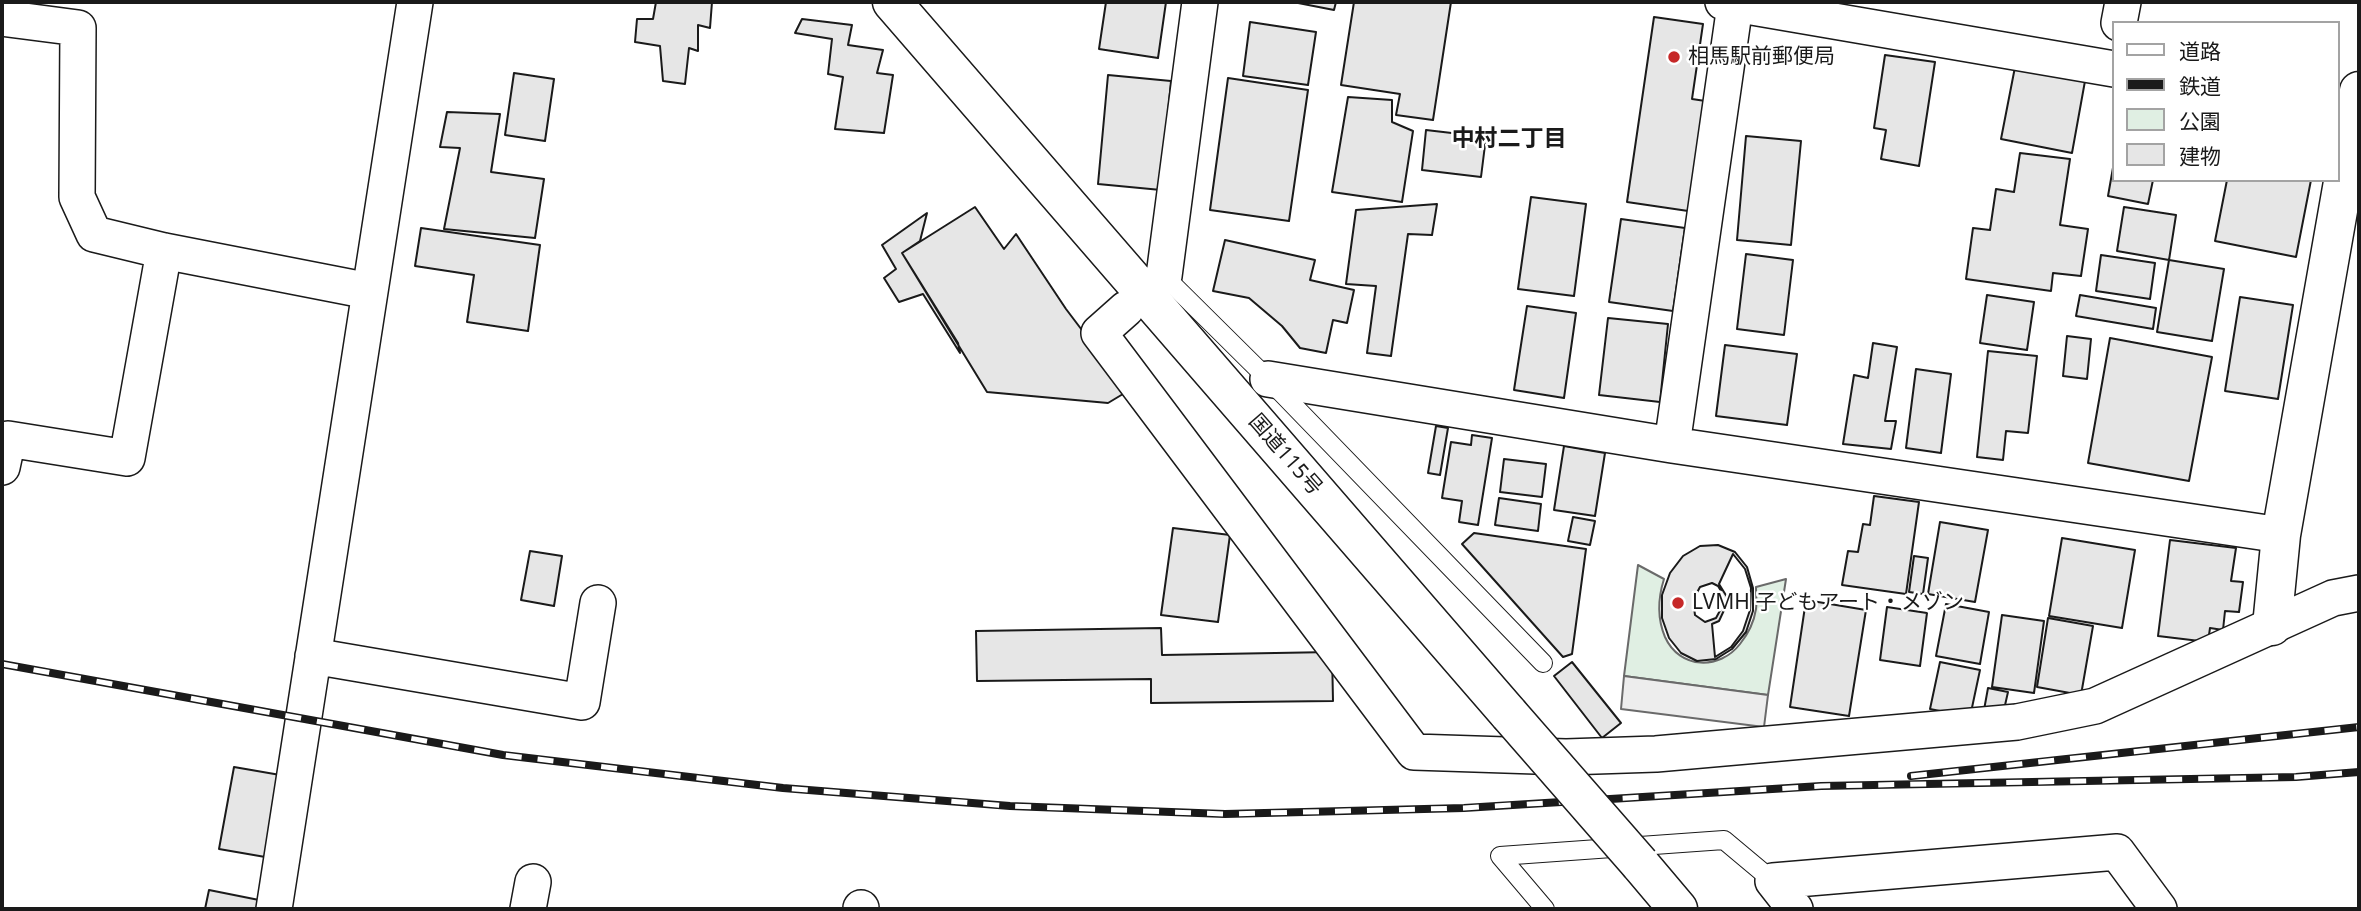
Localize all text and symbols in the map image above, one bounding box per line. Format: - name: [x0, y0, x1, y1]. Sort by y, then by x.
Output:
- legend: [2112, 21, 2340, 182]
- text: 道路: [2179, 37, 2221, 65]
- place label: 相馬駅前郵便局: [1688, 44, 1835, 70]
- marker: 相馬駅前郵便局: [1666, 49, 1682, 65]
- text: 鉄道: [2179, 72, 2221, 100]
- text: 公園: [2179, 107, 2221, 135]
- district label: 中村二丁目: [1452, 125, 1566, 153]
- text: 建物: [2179, 142, 2221, 170]
- street label: 国道115号: [1243, 409, 1327, 501]
- place label: LVMH 子どもアート・メゾン: [1692, 590, 1964, 616]
- marker: LVMH 子どもアート・メゾン: [1670, 595, 1686, 611]

